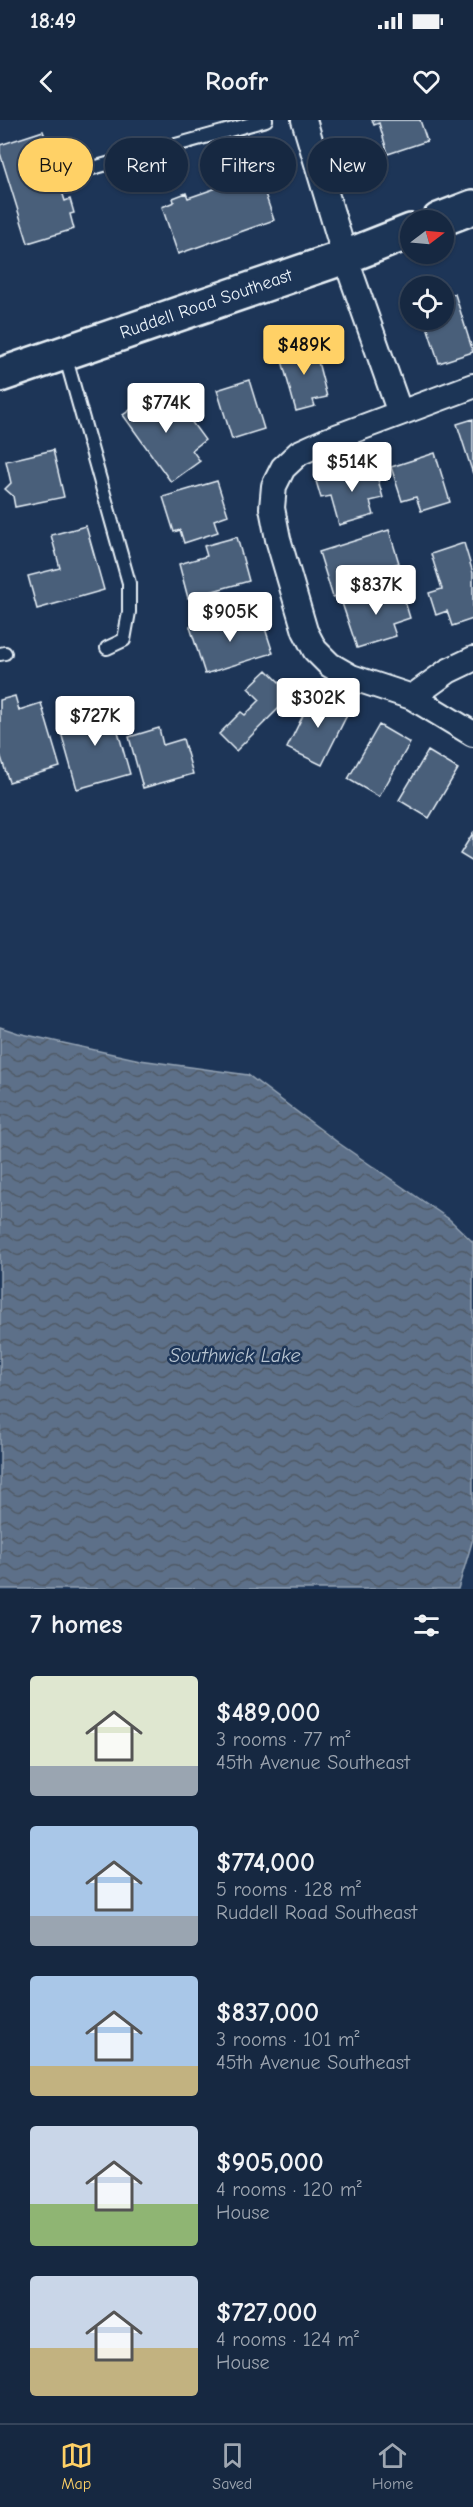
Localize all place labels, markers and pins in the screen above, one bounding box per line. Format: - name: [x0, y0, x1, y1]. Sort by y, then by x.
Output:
- pin: $489K: [262, 325, 346, 376]
- pin: $774K: [124, 383, 208, 434]
- pin: $514K: [310, 442, 394, 493]
- pin: $837K: [334, 565, 418, 616]
- pin: $905K: [188, 592, 272, 643]
- pin: $302K: [276, 678, 360, 729]
- pin: $727K: [53, 696, 137, 747]

